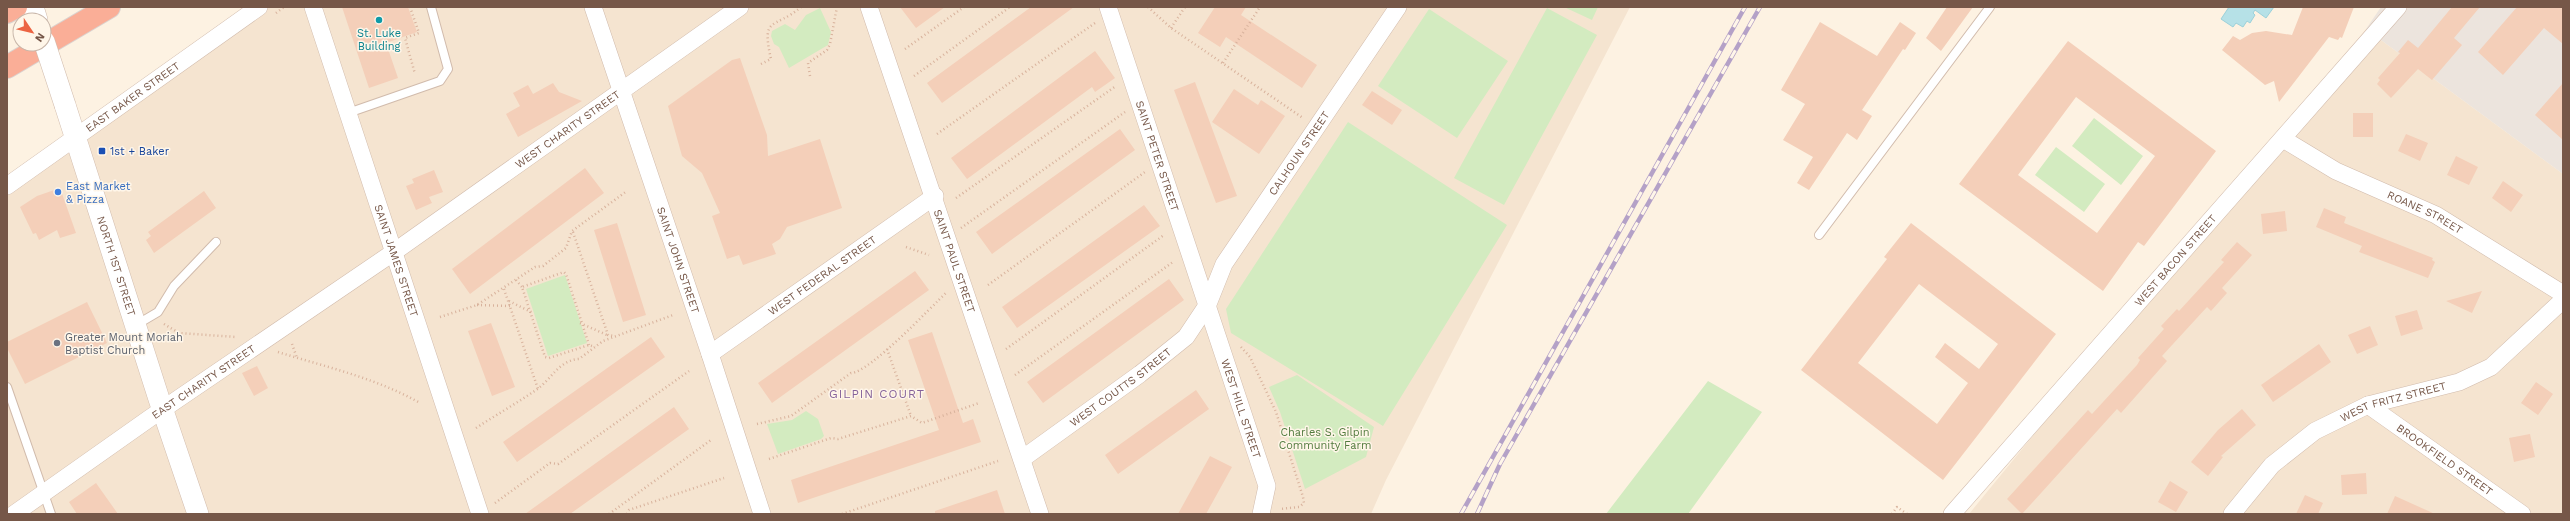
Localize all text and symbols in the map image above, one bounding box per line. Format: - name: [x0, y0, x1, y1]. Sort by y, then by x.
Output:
- north arrow: [12, 12, 52, 52]
- marker: St. Luke Building: [374, 15, 384, 25]
- place label: St. Luke Building: [357, 27, 401, 53]
- text: N: [32, 30, 47, 45]
- street label: EAST BAKER STREET: [83, 59, 182, 135]
- street label: WEST CHARITY STREET: [512, 87, 623, 171]
- street label: SAINT PETER STREET: [1133, 99, 1182, 213]
- street label: CALHOUN STREET: [1266, 108, 1332, 198]
- place label: 1st + Baker: [110, 145, 170, 158]
- marker: 1st + Baker: [97, 146, 107, 156]
- place label: East Market & Pizza: [66, 180, 131, 206]
- marker: East Market & Pizza: [53, 187, 63, 197]
- street label: ROANE STREET: [2385, 188, 2465, 237]
- street label: SAINT JAMES STREET: [372, 203, 421, 319]
- street label: SAINT JOHN STREET: [654, 205, 702, 315]
- street label: SAINT PAUL STREET: [931, 208, 978, 315]
- street label: WEST BACON STREET: [2132, 212, 2219, 309]
- street label: NORTH 1ST STREET: [94, 214, 139, 318]
- street label: WEST FEDERAL STREET: [765, 233, 879, 318]
- place label: Greater Mount Moriah Baptist Church: [65, 331, 183, 357]
- marker: Greater Mount Moriah Baptist Church: [52, 338, 62, 348]
- street label: EAST CHARITY STREET: [149, 342, 258, 421]
- street label: WEST COUTTS STREET: [1067, 345, 1174, 429]
- street label: WEST HILL STREET: [1219, 357, 1264, 460]
- street label: WEST FRITZ STREET: [2338, 379, 2448, 424]
- district label: GILPIN COURT: [829, 387, 925, 401]
- street label: BROOKFIELD STREET: [2394, 421, 2496, 498]
- park label: Charles S. Gilpin Community Farm: [1279, 426, 1371, 452]

